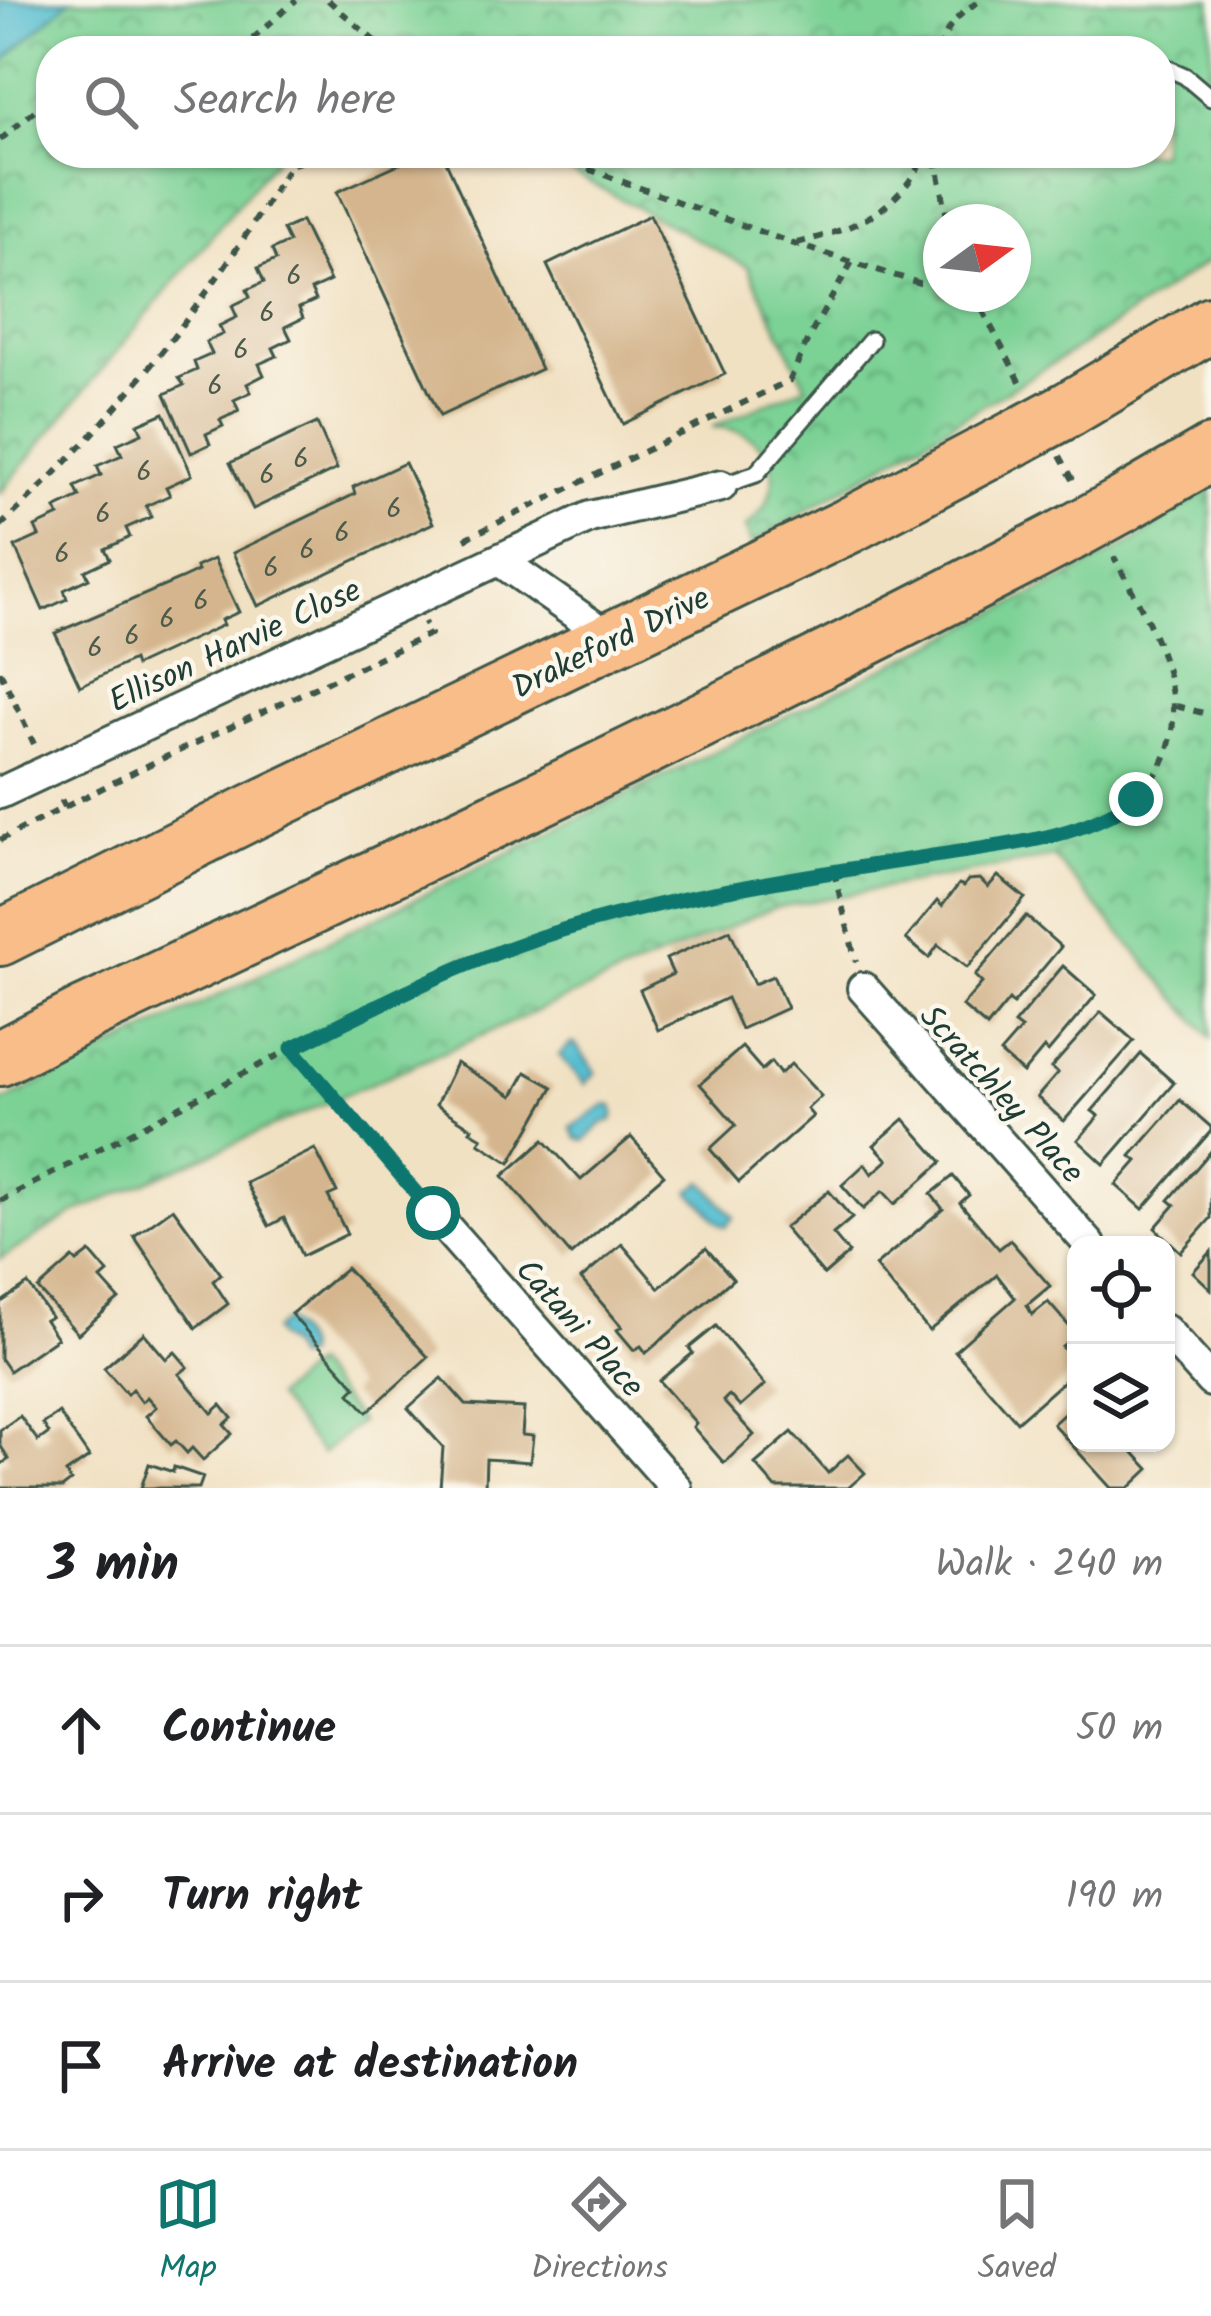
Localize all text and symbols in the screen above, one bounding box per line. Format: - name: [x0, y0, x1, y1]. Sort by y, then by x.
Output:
- search box: [36, 36, 1175, 168]
- text: Search here: [174, 66, 396, 138]
- icon: search: [78, 69, 144, 135]
- north arrow: [923, 204, 1031, 312]
- house number: 6: [286, 255, 302, 298]
- house number: 6: [259, 292, 275, 335]
- house number: 6: [233, 329, 249, 372]
- house number: 6: [207, 365, 223, 408]
- house number: 6: [293, 438, 309, 481]
- house number: 6: [136, 451, 152, 494]
- house number: 6: [259, 454, 275, 497]
- house number: 6: [386, 488, 402, 531]
- house number: 6: [95, 493, 111, 536]
- house number: 6: [334, 512, 350, 555]
- house number: 6: [299, 529, 315, 572]
- house number: 6: [54, 533, 70, 576]
- house number: 6: [263, 547, 279, 590]
- street label: Ellison Harvie Close: [100, 565, 371, 729]
- street label: Drakeford Drive: [503, 573, 720, 715]
- house number: 6: [193, 580, 209, 623]
- house number: 6: [159, 598, 175, 641]
- house number: 6: [124, 615, 140, 658]
- house number: 6: [87, 627, 103, 670]
- route end: [1109, 772, 1163, 826]
- street label: Scratchley Place: [905, 993, 1096, 1197]
- route start: [406, 1186, 460, 1240]
- map controls: [1067, 1236, 1175, 1452]
- button: locate: [1067, 1236, 1175, 1344]
- street label: Catani Place: [501, 1247, 656, 1412]
- button: layers: [1067, 1344, 1175, 1452]
- text: 3 min: [48, 1526, 179, 1607]
- text: Walk · 240 m: [936, 1535, 1163, 1597]
- text: Continue: [162, 1694, 336, 1766]
- icon: ahead: [48, 1697, 114, 1763]
- text: 50 m: [1076, 1699, 1163, 1761]
- text: Turn right: [162, 1862, 362, 1934]
- icon: right: [48, 1865, 114, 1931]
- text: 190 m: [1066, 1867, 1163, 1929]
- text: Arrive at destination: [162, 2030, 578, 2102]
- icon: arrive: [48, 2033, 114, 2099]
- tab: Map: [155, 2171, 221, 2296]
- tab: Directions: [531, 2171, 668, 2296]
- tab: Saved: [978, 2171, 1056, 2296]

